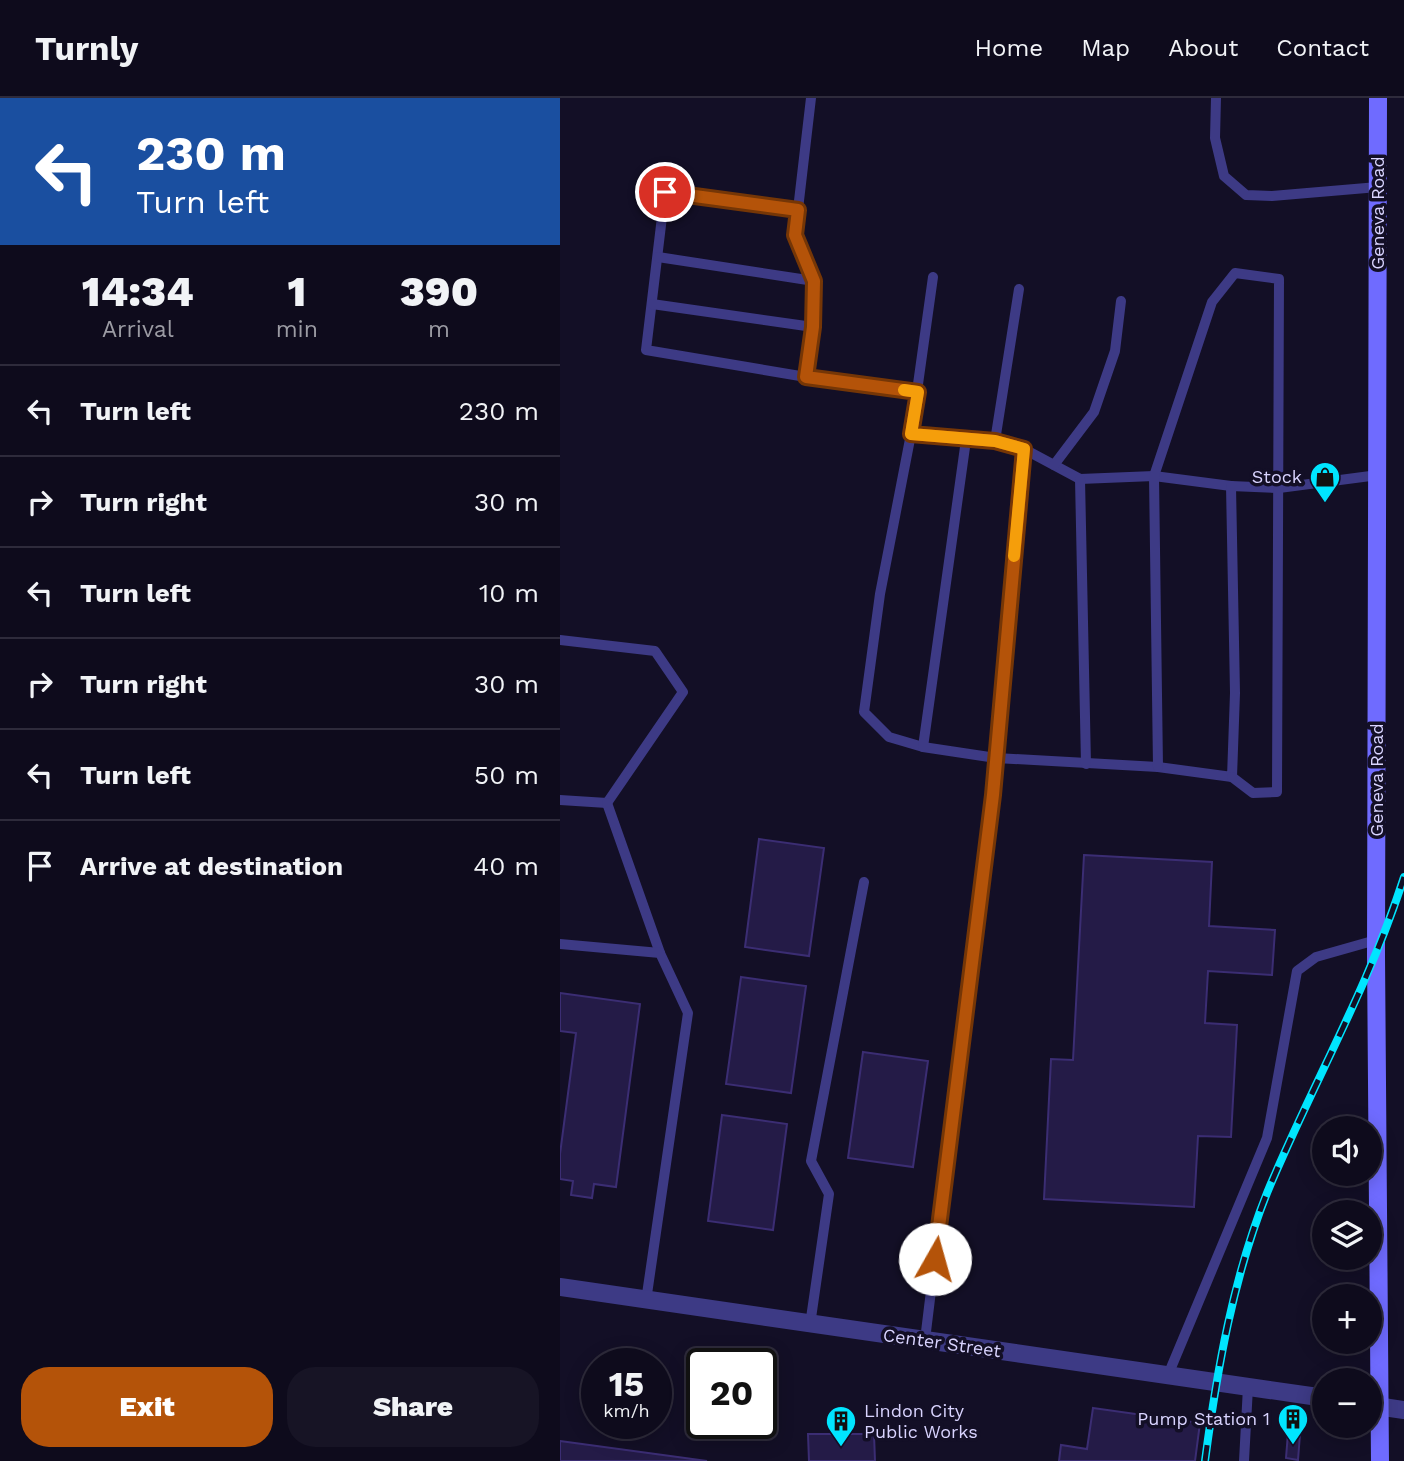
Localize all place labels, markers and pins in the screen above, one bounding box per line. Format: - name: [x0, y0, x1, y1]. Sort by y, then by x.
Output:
- pin: [635, 162, 695, 222]
- shop icon: Stock: [1308, 460, 1342, 504]
- place label: Stock: [1252, 466, 1302, 487]
- place label: Lindon City Public Works: [864, 1400, 978, 1442]
- building icon: Pump Station 1: [1276, 1402, 1310, 1446]
- building icon: Lindon City Public Works: [824, 1404, 858, 1448]
- place label: Pump Station 1: [1137, 1408, 1270, 1429]

